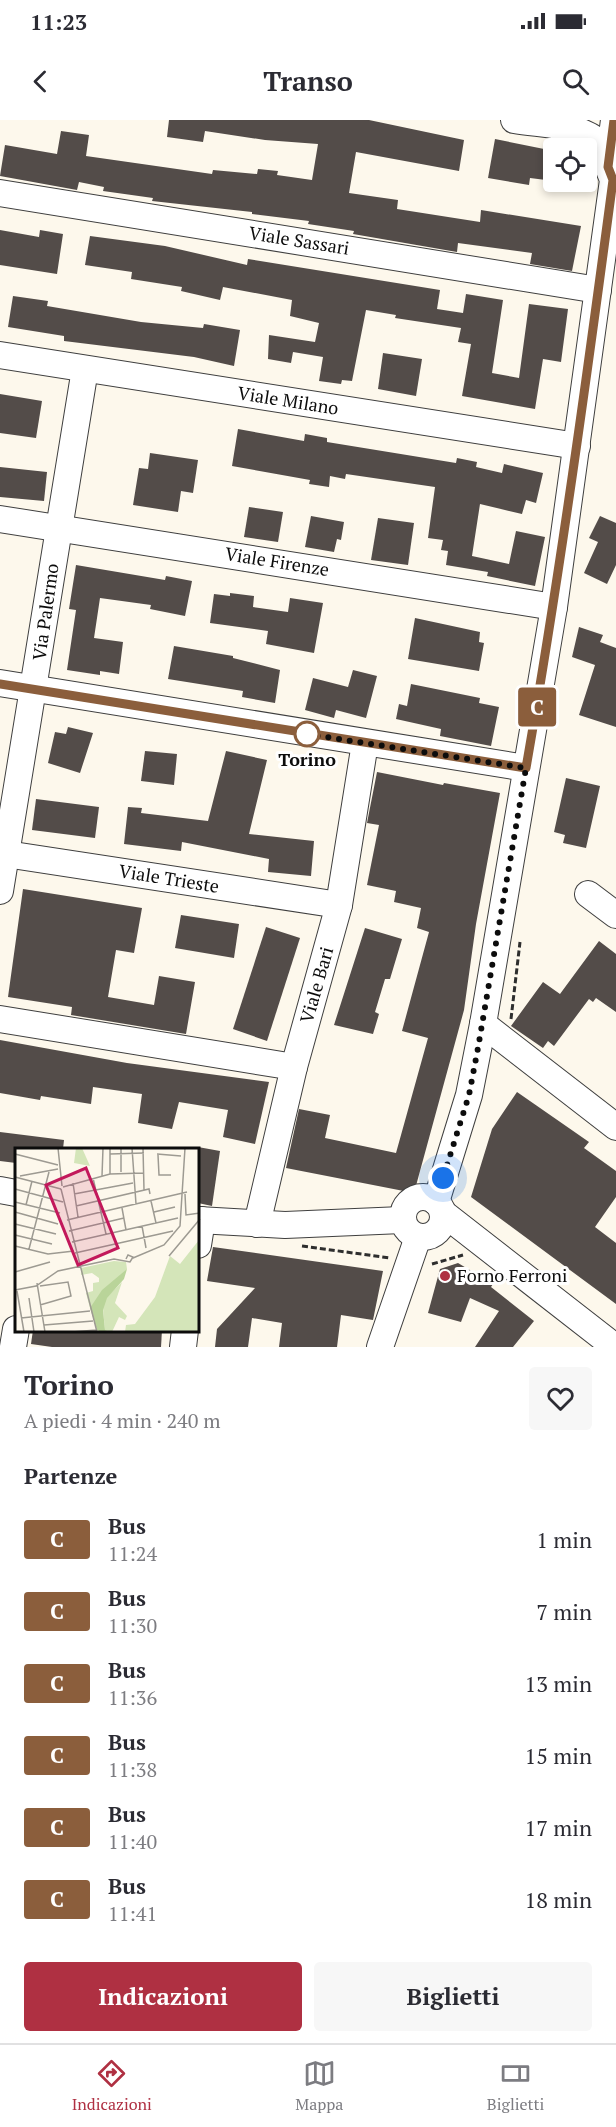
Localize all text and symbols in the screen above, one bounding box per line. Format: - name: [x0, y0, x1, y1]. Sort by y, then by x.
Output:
- text: 11:23: [30, 7, 87, 36]
- text: Transo: [263, 63, 353, 99]
- icon: back: [24, 65, 57, 98]
- icon: search: [559, 65, 592, 98]
- map controls: [543, 138, 597, 192]
- button: locate: [543, 138, 597, 192]
- street label: Viale Sassari: [247, 220, 351, 260]
- street label: Viale Milano: [236, 380, 340, 420]
- street label: Viale Firenze: [223, 541, 331, 581]
- street label: Via Palermo: [26, 562, 64, 662]
- line badge: C: [518, 688, 556, 726]
- text: C: [530, 693, 544, 721]
- marker: Torino: [294, 721, 320, 747]
- place label: Torino: [278, 747, 336, 771]
- street label: Viale Trieste: [117, 858, 221, 898]
- street label: Viale Bari: [294, 944, 338, 1026]
- inset map: [15, 1148, 200, 1332]
- your location: [428, 1163, 458, 1193]
- place label: Forno Ferroni: [457, 1263, 567, 1287]
- marker: Forno Ferroni: [438, 1269, 452, 1283]
- text: Torino: [24, 1366, 114, 1403]
- button: heart: [529, 1367, 592, 1430]
- text: A piedi · 4 min · 240 m: [24, 1407, 220, 1434]
- text: Partenze: [24, 1461, 117, 1490]
- text: Bus: [108, 1511, 146, 1540]
- text: C: [50, 1525, 64, 1553]
- text: 1 min: [536, 1525, 592, 1554]
- text: 11:24: [108, 1540, 157, 1567]
- text: Bus: [108, 1583, 146, 1612]
- text: C: [50, 1597, 64, 1625]
- text: 7 min: [536, 1597, 592, 1626]
- text: 11:30: [108, 1612, 157, 1639]
- text: Bus: [108, 1655, 146, 1684]
- text: C: [50, 1669, 64, 1697]
- text: 13 min: [525, 1669, 592, 1698]
- text: 11:36: [108, 1684, 157, 1711]
- text: Bus: [108, 1727, 146, 1756]
- text: C: [50, 1741, 64, 1769]
- text: 15 min: [525, 1741, 592, 1770]
- text: 11:38: [108, 1756, 157, 1783]
- text: Bus: [108, 1799, 146, 1828]
- text: C: [50, 1813, 64, 1841]
- text: 17 min: [525, 1813, 592, 1842]
- text: 11:40: [108, 1828, 157, 1855]
- text: Bus: [108, 1871, 146, 1900]
- text: C: [50, 1885, 64, 1913]
- text: 18 min: [525, 1885, 592, 1914]
- text: 11:41: [108, 1900, 157, 1927]
- button: Indicazioni: [24, 1962, 302, 2031]
- button: Biglietti: [314, 1962, 592, 2031]
- tab: Indicazioni: [72, 2057, 152, 2115]
- tab: Mappa: [295, 2057, 343, 2115]
- tab: Biglietti: [487, 2057, 544, 2115]

